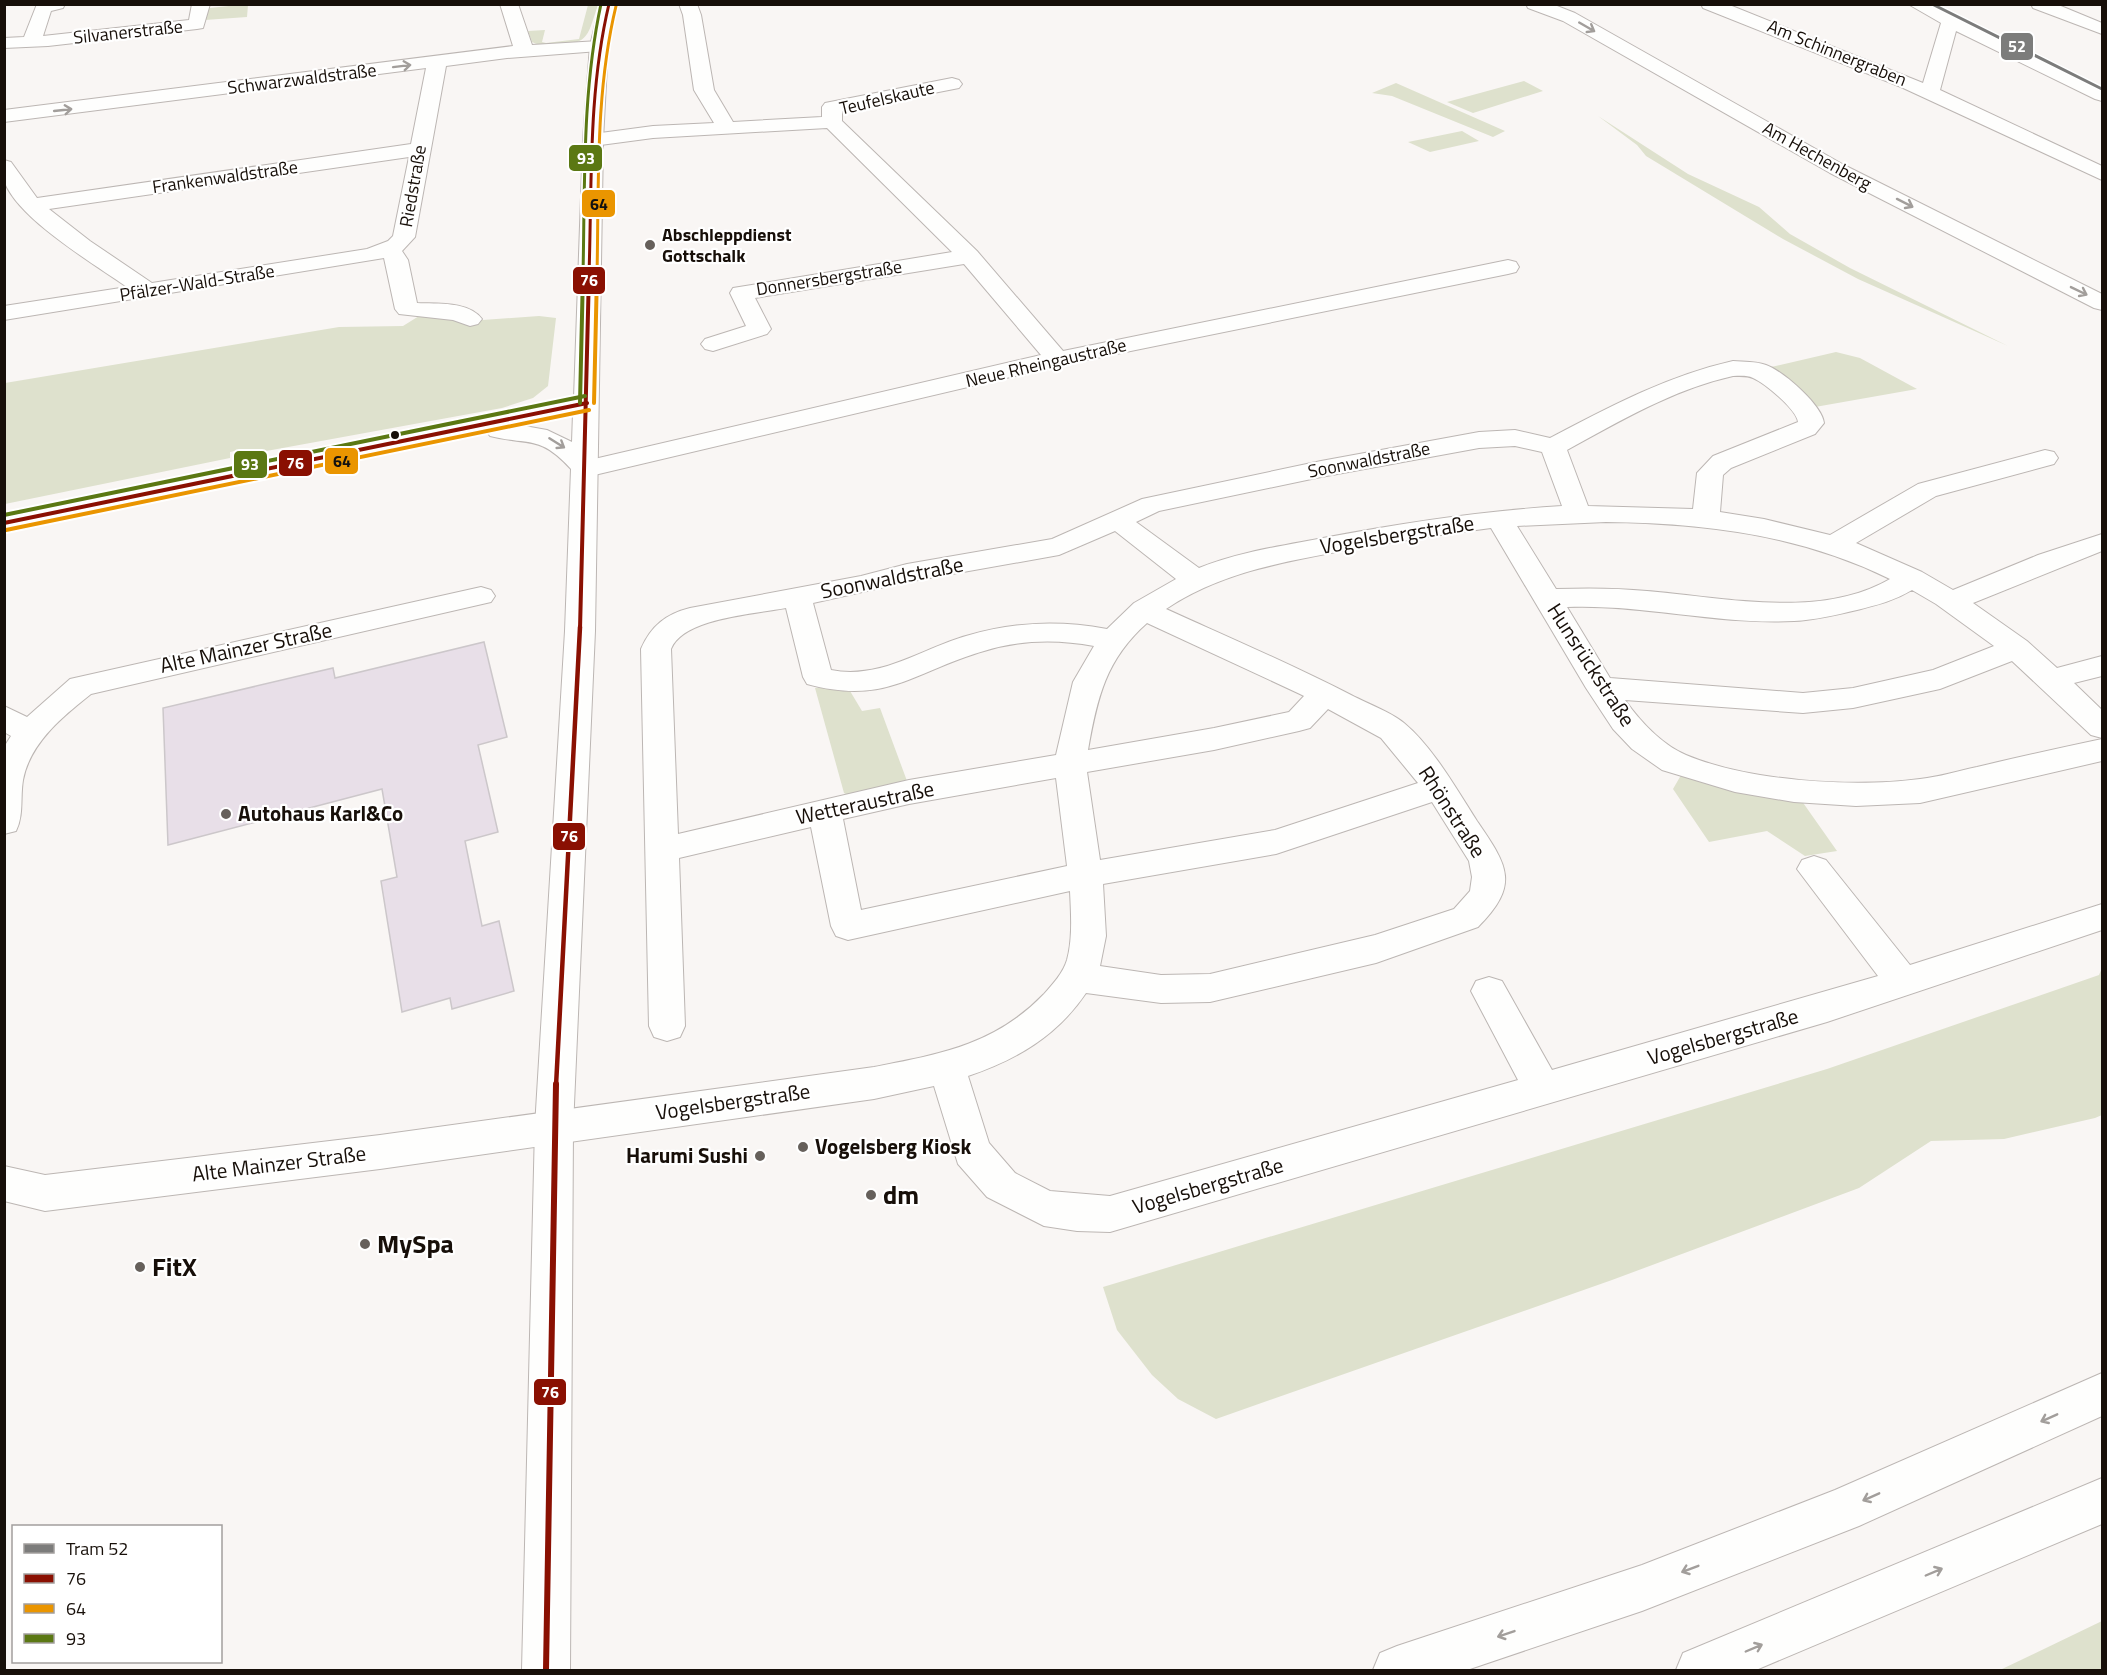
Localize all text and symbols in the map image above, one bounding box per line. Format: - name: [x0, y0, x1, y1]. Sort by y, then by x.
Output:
- street label: Silvanerstraße: [72, 12, 184, 51]
- street label: Am Schinnergraben: [1763, 12, 1911, 93]
- one-way arrow: [1578, 21, 1595, 33]
- line badge: 52: [2000, 32, 2034, 61]
- text: 52: [2008, 34, 2026, 58]
- street label: Schwarzwaldstraße: [226, 56, 378, 101]
- one-way arrow: [391, 61, 411, 72]
- street label: Teufelskaute: [837, 74, 937, 122]
- one-way arrow: [52, 104, 72, 115]
- street label: Am Hechenberg: [1758, 114, 1877, 197]
- street label: Riedstraße: [392, 143, 433, 229]
- line badge: 93: [568, 144, 603, 172]
- text: 93: [577, 146, 595, 170]
- street label: Frankenwaldstraße: [150, 153, 299, 200]
- line badge: 64: [581, 189, 616, 218]
- text: 64: [590, 192, 608, 216]
- one-way arrow: [1895, 198, 1913, 209]
- place label: Abschleppdienst Gottschalk: [662, 221, 792, 269]
- marker: Abschleppdienst Gottschalk: [643, 238, 657, 252]
- street label: Donnersbergstraße: [754, 253, 904, 302]
- street label: Pfälzer-Wald-Straße: [118, 257, 276, 308]
- line badge: 76: [572, 266, 606, 295]
- text: 76: [580, 268, 598, 292]
- one-way arrow: [2069, 286, 2087, 297]
- street label: Neue Rheingaustraße: [963, 331, 1129, 394]
- unlabelled marker: [389, 429, 401, 441]
- street label: Soonwaldstraße: [1305, 434, 1432, 485]
- one-way arrow: [548, 436, 565, 449]
- line badge: 64: [324, 447, 359, 475]
- line badge: 76: [278, 449, 313, 477]
- text: 64: [333, 449, 351, 473]
- line badge: 93: [233, 450, 268, 479]
- text: 76: [286, 451, 304, 475]
- text: 93: [241, 452, 259, 476]
- street label: Vogelsbergstraße: [1317, 506, 1476, 562]
- street label: Soonwaldstraße: [818, 548, 966, 607]
- street label: Hunsrückstraße: [1540, 596, 1644, 733]
- street label: Alte Mainzer Straße: [157, 613, 335, 681]
- street label: Rhönstraße: [1411, 759, 1495, 864]
- street label: Wetteraustraße: [793, 772, 937, 832]
- place label: Autohaus Karl&Co: [238, 797, 403, 829]
- marker: Autohaus Karl&Co: [219, 807, 233, 821]
- line badge: 76: [552, 822, 586, 851]
- text: 76: [560, 824, 578, 848]
- street label: Vogelsbergstraße: [1643, 999, 1802, 1073]
- street label: Vogelsbergstraße: [653, 1074, 812, 1128]
- place label: Vogelsberg Kiosk: [815, 1130, 971, 1162]
- street label: Alte Mainzer Straße: [190, 1136, 368, 1190]
- place label: Harumi Sushi: [626, 1139, 748, 1171]
- marker: Vogelsberg Kiosk: [796, 1140, 810, 1154]
- street label: Vogelsbergstraße: [1128, 1148, 1287, 1222]
- marker: Harumi Sushi: [753, 1149, 767, 1163]
- place label: dm: [883, 1175, 919, 1214]
- marker: dm: [864, 1188, 878, 1202]
- place label: MySpa: [377, 1224, 454, 1263]
- marker: MySpa: [358, 1237, 372, 1251]
- place label: FitX: [152, 1247, 197, 1286]
- marker: FitX: [133, 1260, 147, 1274]
- line badge: 76: [533, 1378, 567, 1406]
- text: 76: [541, 1380, 559, 1404]
- one-way arrow: [2041, 1412, 2059, 1424]
- one-way arrow: [1863, 1492, 1881, 1503]
- legend: [12, 1525, 222, 1663]
- text: Tram 52: [66, 1535, 128, 1562]
- text: 76: [66, 1565, 86, 1592]
- one-way arrow: [1681, 1565, 1700, 1576]
- one-way arrow: [1924, 1566, 1942, 1577]
- text: 64: [66, 1595, 86, 1622]
- text: 93: [66, 1625, 86, 1652]
- one-way arrow: [1497, 1629, 1516, 1640]
- one-way arrow: [1744, 1642, 1763, 1653]

